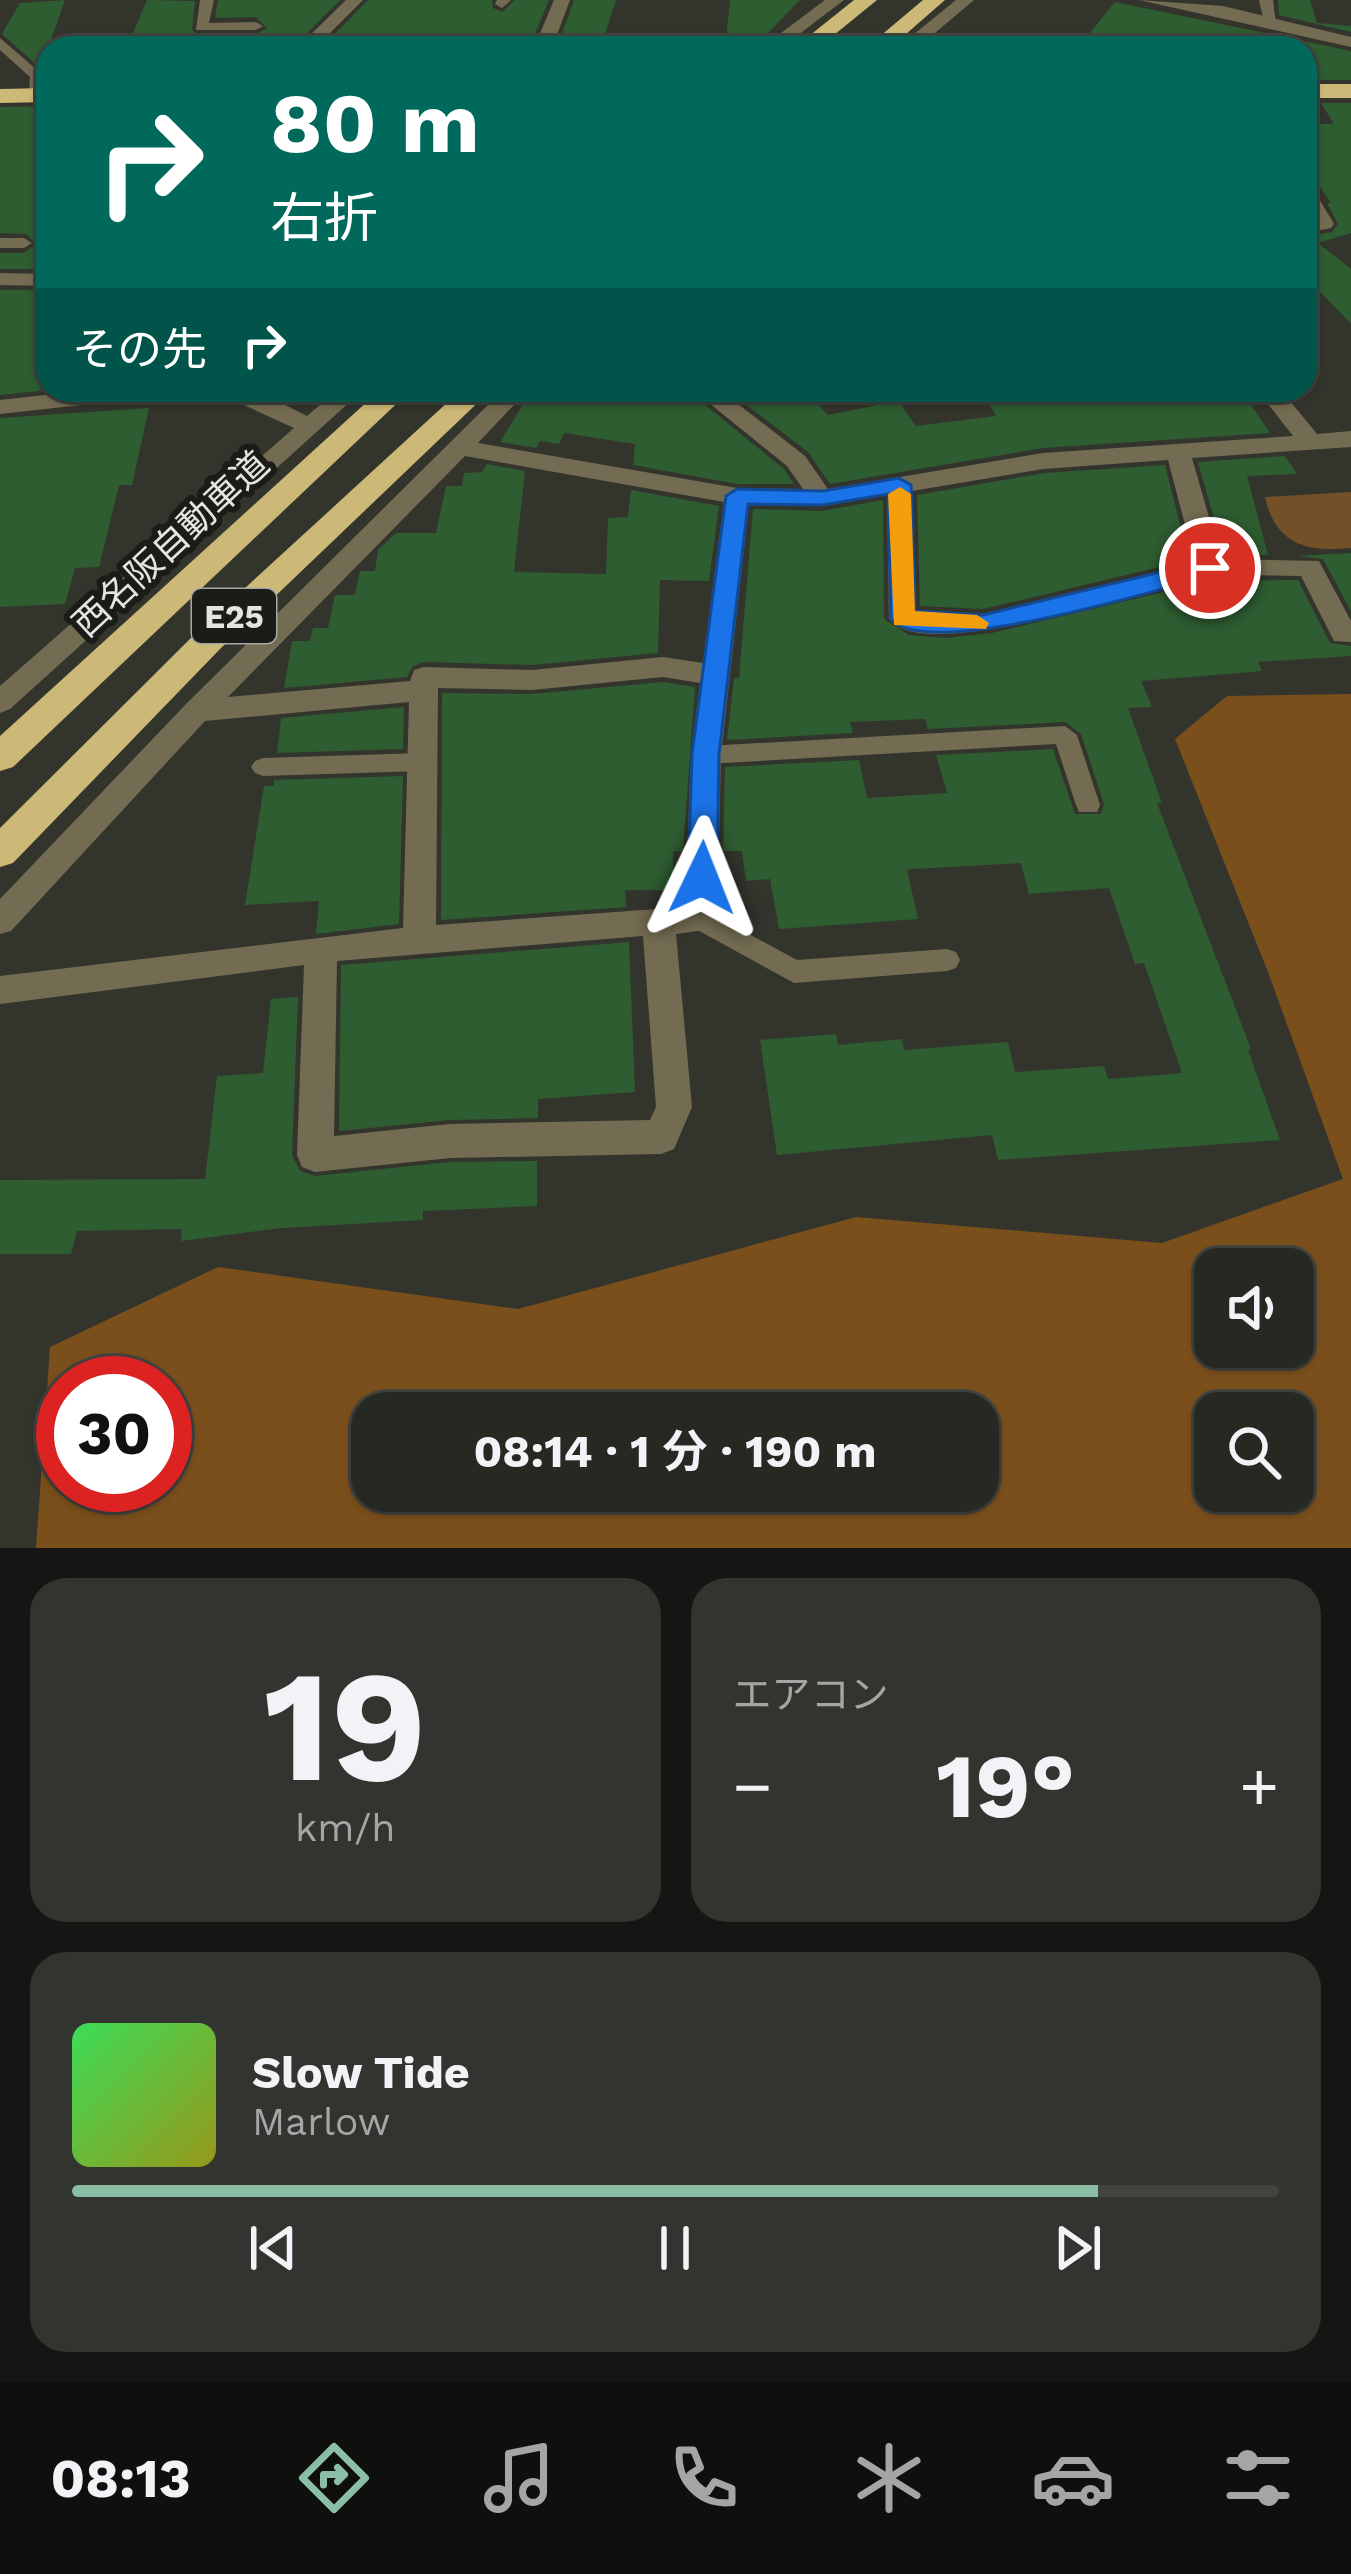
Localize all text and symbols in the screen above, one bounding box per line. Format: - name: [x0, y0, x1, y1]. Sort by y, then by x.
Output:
- text: 80 m: [270, 74, 480, 172]
- icon: right: [72, 84, 228, 240]
- text: 右折: [270, 187, 378, 250]
- icon: right: [231, 312, 297, 378]
- text: その先: [72, 323, 207, 376]
- street label: 西名阪自動車道: [65, 443, 277, 645]
- pin: [1159, 517, 1261, 619]
- icon: arrive: [1177, 535, 1243, 601]
- road number: E25: [192, 589, 276, 643]
- position arrow: [639, 815, 765, 941]
- map controls: [1194, 1248, 1314, 1512]
- button: sound: [1194, 1248, 1314, 1368]
- speed limit sign: 30: [36, 1356, 192, 1512]
- button: search: [1194, 1392, 1314, 1512]
- text: 08:14 · 1 分 · 190 m: [473, 1425, 877, 1478]
- text: 19: [264, 1635, 427, 1818]
- text: エアコン: [733, 1672, 889, 1717]
- text: 19°: [936, 1733, 1075, 1839]
- text: −: [733, 1748, 772, 1825]
- text: +: [1239, 1748, 1279, 1825]
- text: km/h: [295, 1805, 395, 1850]
- text: Slow Tide: [252, 2046, 470, 2099]
- text: Marlow: [252, 2099, 390, 2144]
- icon: previous: [240, 2215, 306, 2281]
- icon: pause: [642, 2215, 708, 2281]
- icon: next: [1045, 2215, 1111, 2281]
- icon: directions: [292, 2436, 376, 2520]
- icon: music: [477, 2436, 561, 2520]
- icon: phone: [662, 2436, 746, 2520]
- icon: climate: [847, 2436, 931, 2520]
- icon: car: [1031, 2436, 1115, 2520]
- icon: filters: [1216, 2436, 1300, 2520]
- text: 08:13: [50, 2447, 191, 2510]

